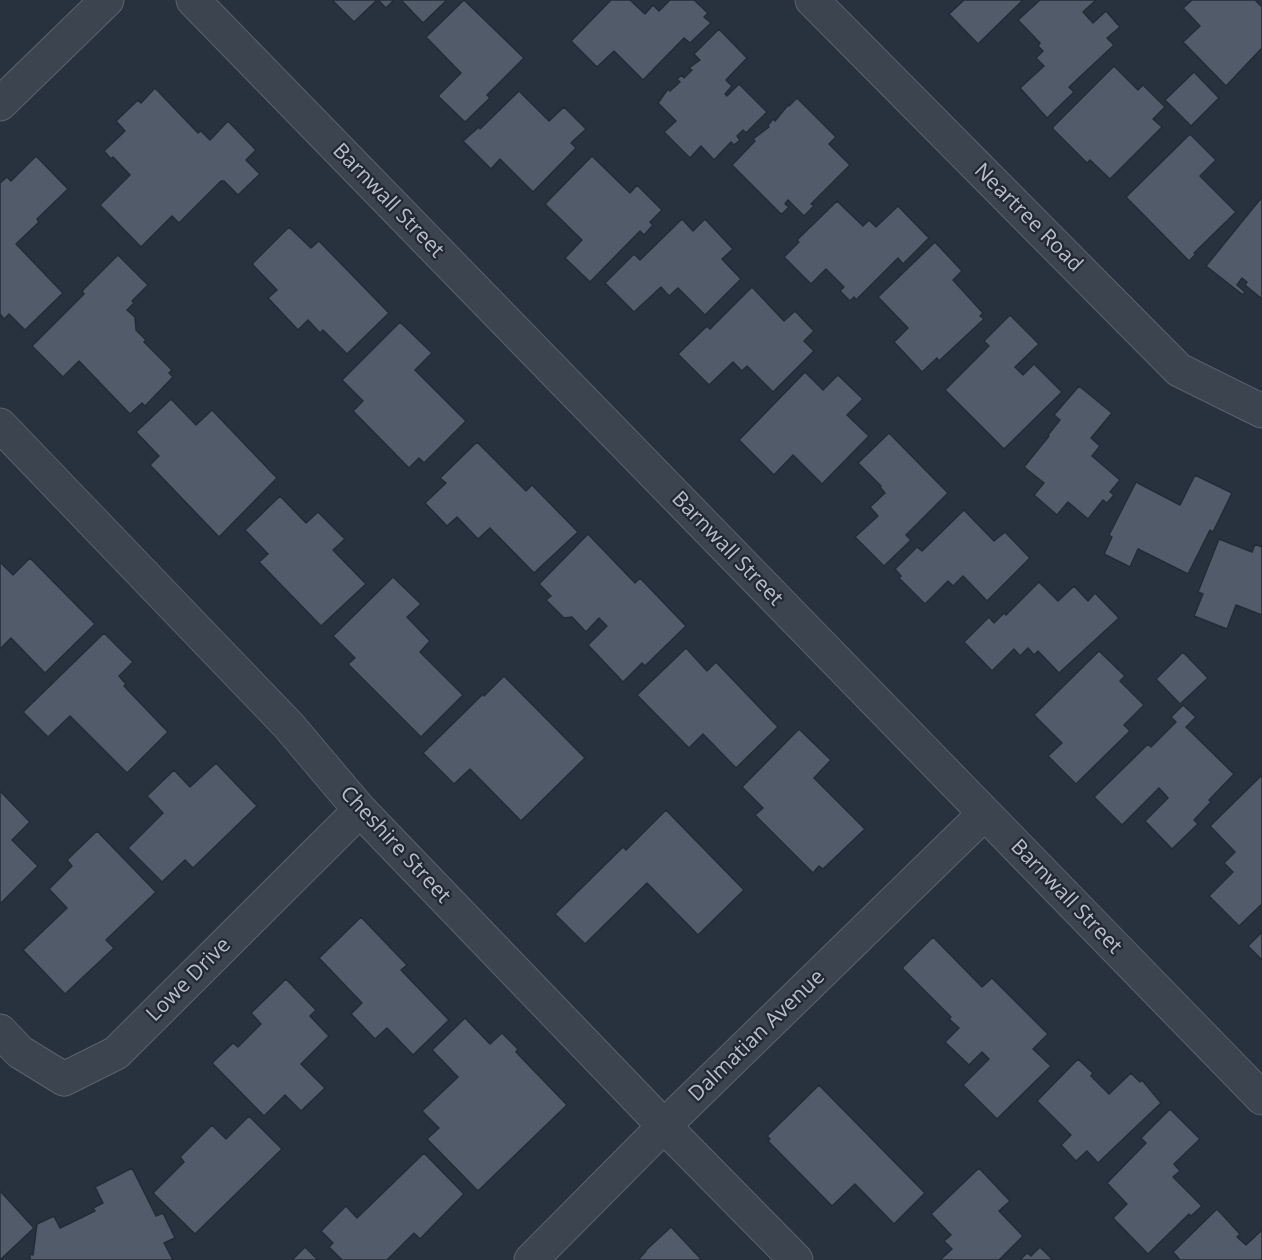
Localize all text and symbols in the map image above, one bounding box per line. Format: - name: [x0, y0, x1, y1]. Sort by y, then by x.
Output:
- street label: Barnwall Street: [327, 139, 449, 263]
- street label: Neartree Road: [969, 159, 1087, 277]
- street label: Barnwall Street: [666, 487, 788, 611]
- street label: Cheshire Street: [334, 781, 456, 909]
- street label: Barnwall Street: [1005, 835, 1127, 959]
- street label: Lowe Drive: [142, 933, 236, 1027]
- street label: Dalmatian Avenue: [684, 965, 830, 1107]

